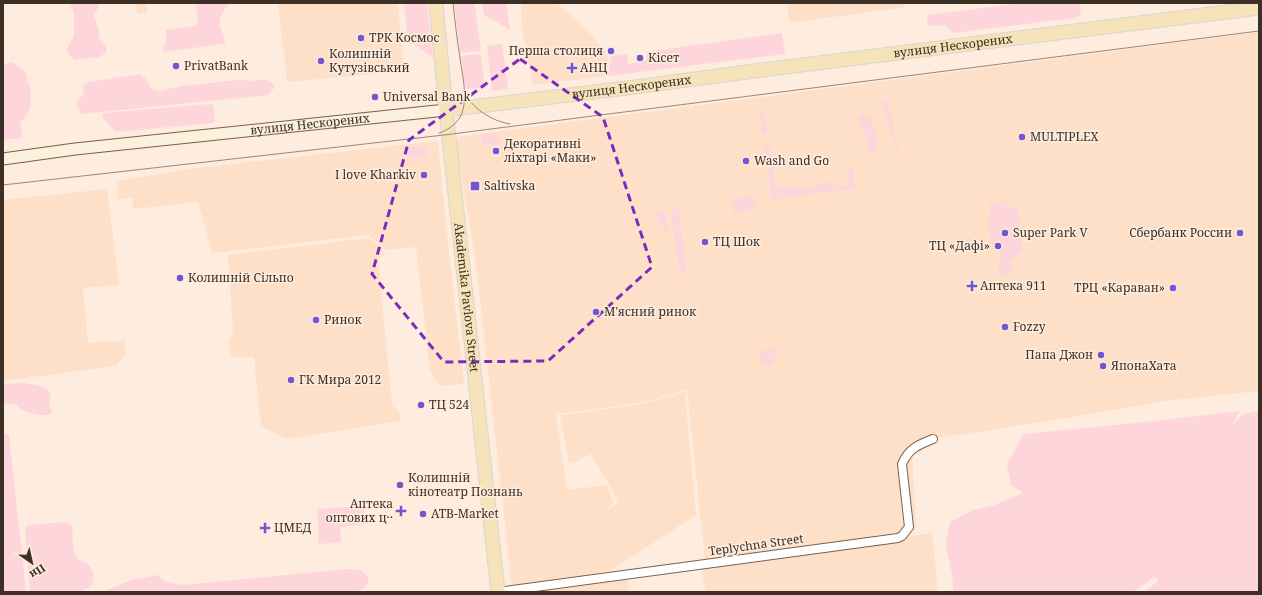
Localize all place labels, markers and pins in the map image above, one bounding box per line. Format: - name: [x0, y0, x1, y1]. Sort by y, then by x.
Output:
- place label: ТРК Космос: [369, 29, 439, 46]
- marker: ТРК Космос: [356, 33, 366, 43]
- place label: Перша столиця: [509, 42, 603, 59]
- place label: Колишній Кутузівський: [329, 45, 410, 76]
- marker: Перша столиця: [606, 46, 616, 56]
- place label: Кісет: [648, 49, 680, 66]
- marker: Кісет: [635, 53, 645, 63]
- marker: Колишній Кутузівський: [316, 56, 326, 66]
- place label: PrivatBank: [184, 57, 249, 74]
- place label: АНЦ: [580, 59, 608, 76]
- marker: PrivatBank: [171, 61, 181, 71]
- marker: АНЦ: [567, 63, 577, 73]
- place label: Universal Bank: [383, 88, 472, 105]
- marker: Universal Bank: [370, 92, 380, 102]
- place label: MULTIPLEX: [1030, 128, 1098, 145]
- marker: MULTIPLEX: [1017, 132, 1027, 142]
- place label: Декоративні ліхтарі «Маки»: [504, 135, 596, 166]
- marker: Декоративні ліхтарі «Маки»: [491, 146, 501, 156]
- place label: Wash and Go: [754, 152, 829, 169]
- marker: Wash and Go: [741, 156, 751, 166]
- place label: I love Kharkiv: [335, 166, 416, 183]
- marker: I love Kharkiv: [419, 170, 429, 180]
- place label: Saltivska: [484, 177, 535, 194]
- marker: Saltivska: [469, 180, 481, 192]
- place label: Super Park V: [1013, 224, 1089, 241]
- place label: Сбербанк России: [1129, 224, 1232, 241]
- marker: Super Park V: [1000, 228, 1010, 238]
- marker: Сбербанк России: [1235, 228, 1245, 238]
- place label: ТЦ Шок: [713, 233, 761, 250]
- marker: ТЦ Шок: [700, 237, 710, 247]
- place label: ТЦ «Дафі»: [929, 237, 990, 254]
- marker: ТЦ «Дафі»: [993, 241, 1003, 251]
- place label: Колишній Сільпо: [188, 269, 294, 286]
- marker: Колишній Сільпо: [175, 273, 185, 283]
- place label: Аптека 911: [980, 277, 1046, 294]
- place label: ТРЦ «Караван»: [1074, 279, 1165, 296]
- marker: Аптека 911: [967, 281, 977, 291]
- marker: ТРЦ «Караван»: [1168, 283, 1178, 293]
- place label: М'ясний ринок: [604, 303, 697, 320]
- marker: М'ясний ринок: [591, 307, 601, 317]
- place label: Ринок: [324, 311, 362, 328]
- marker: Ринок: [311, 315, 321, 325]
- place label: Fozzy: [1013, 318, 1046, 335]
- marker: Fozzy: [1000, 322, 1010, 332]
- place label: Папа Джон: [1025, 346, 1093, 363]
- marker: Папа Джон: [1096, 350, 1106, 360]
- place label: ЯпонаХата: [1110, 357, 1177, 374]
- marker: ЯпонаХата: [1098, 361, 1108, 371]
- place label: ГК Мира 2012: [299, 371, 381, 388]
- marker: ГК Мира 2012: [286, 375, 296, 385]
- place label: ТЦ 524: [429, 396, 469, 413]
- marker: ТЦ 524: [416, 400, 426, 410]
- place label: Колишній кінотеатр Познань: [408, 469, 523, 500]
- marker: Колишній кінотеатр Познань: [395, 480, 405, 490]
- place label: Аптека оптових ц‥: [326, 495, 393, 526]
- place label: ATB-Market: [431, 505, 499, 522]
- marker: Аптека оптових ц‥: [396, 506, 406, 516]
- marker: ATB-Market: [418, 509, 428, 519]
- place label: ЦМЕД: [274, 519, 311, 536]
- marker: ЦМЕД: [259, 522, 271, 534]

